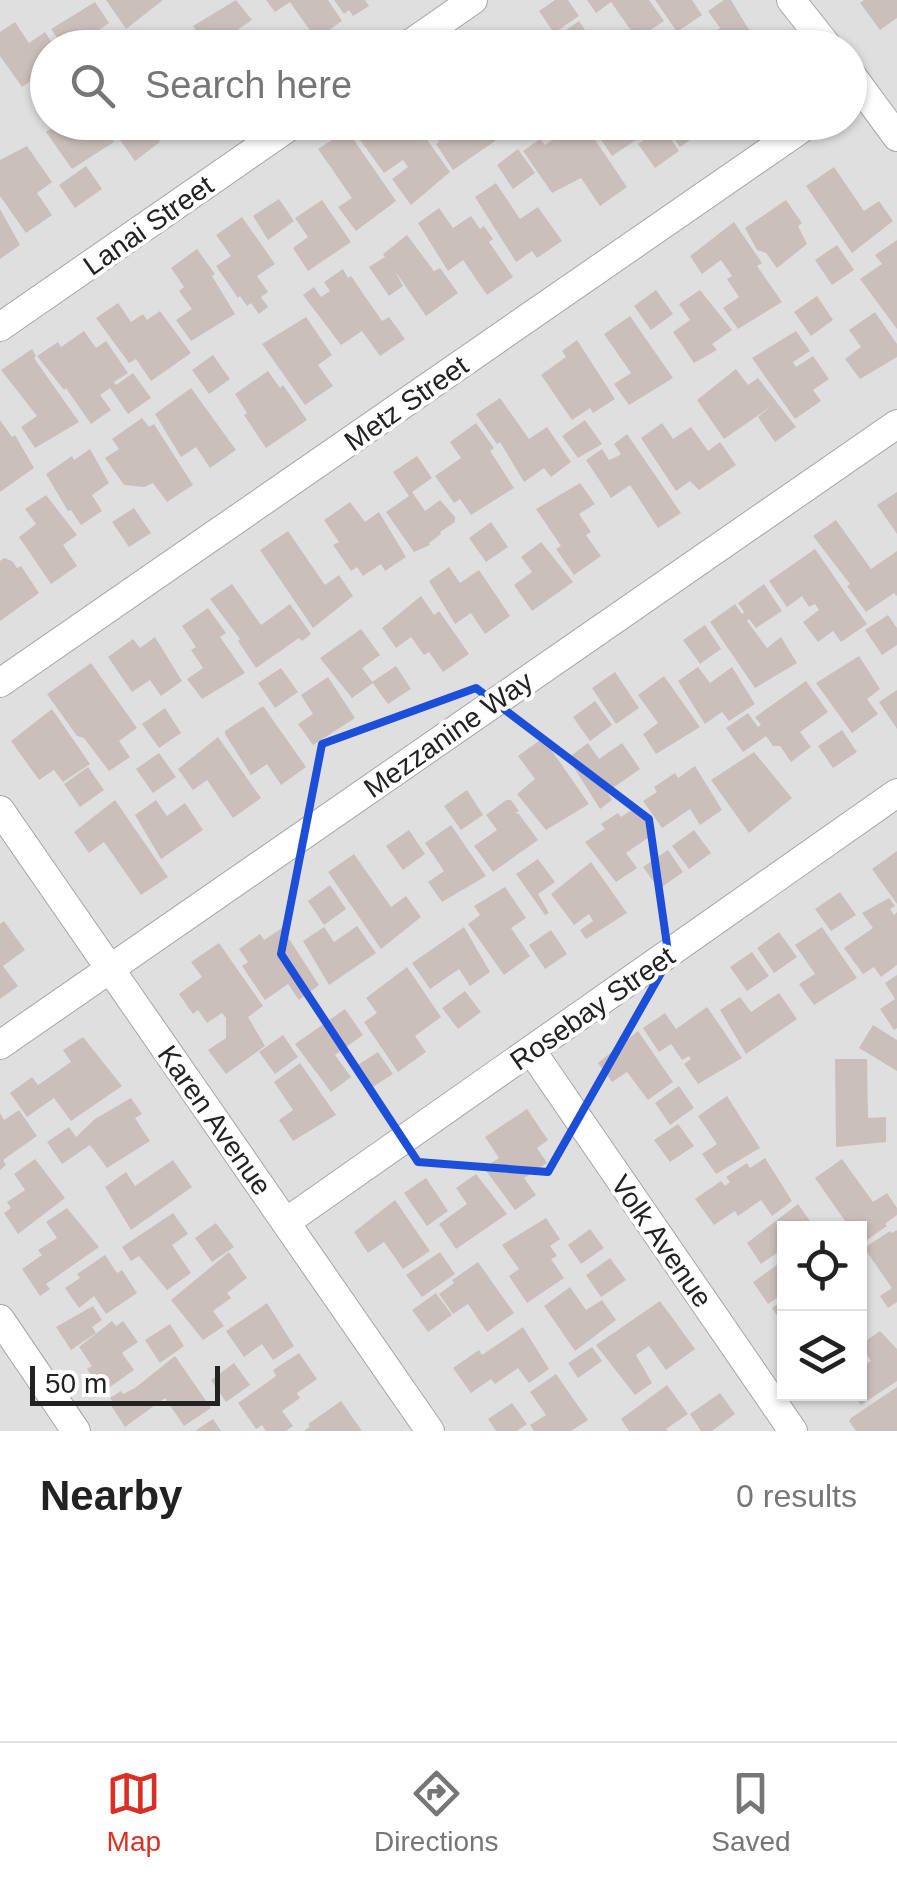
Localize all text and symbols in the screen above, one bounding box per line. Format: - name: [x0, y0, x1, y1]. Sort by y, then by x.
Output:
- search box: [30, 30, 867, 140]
- icon: search: [65, 58, 120, 113]
- text: Search here: [145, 64, 352, 106]
- street label: Lanai Street: [78, 169, 219, 281]
- street label: Metz Street: [339, 350, 474, 457]
- street label: Mezzanine Way: [358, 665, 538, 804]
- street label: Rosebay Street: [504, 940, 680, 1076]
- street label: Karen Avenue: [152, 1040, 278, 1201]
- street label: Volk Avenue: [605, 1169, 718, 1313]
- map controls: [777, 1221, 867, 1401]
- button: locate: [777, 1221, 867, 1311]
- button: layers: [777, 1311, 867, 1401]
- scale bar: [30, 1361, 220, 1406]
- text: 50 m: [45, 1368, 107, 1399]
- text: Nearby: [40, 1472, 182, 1519]
- text: 0 results: [736, 1478, 857, 1514]
- tab: Map: [106, 1766, 161, 1858]
- tab: Directions: [374, 1766, 499, 1858]
- tab: Saved: [711, 1766, 791, 1858]

